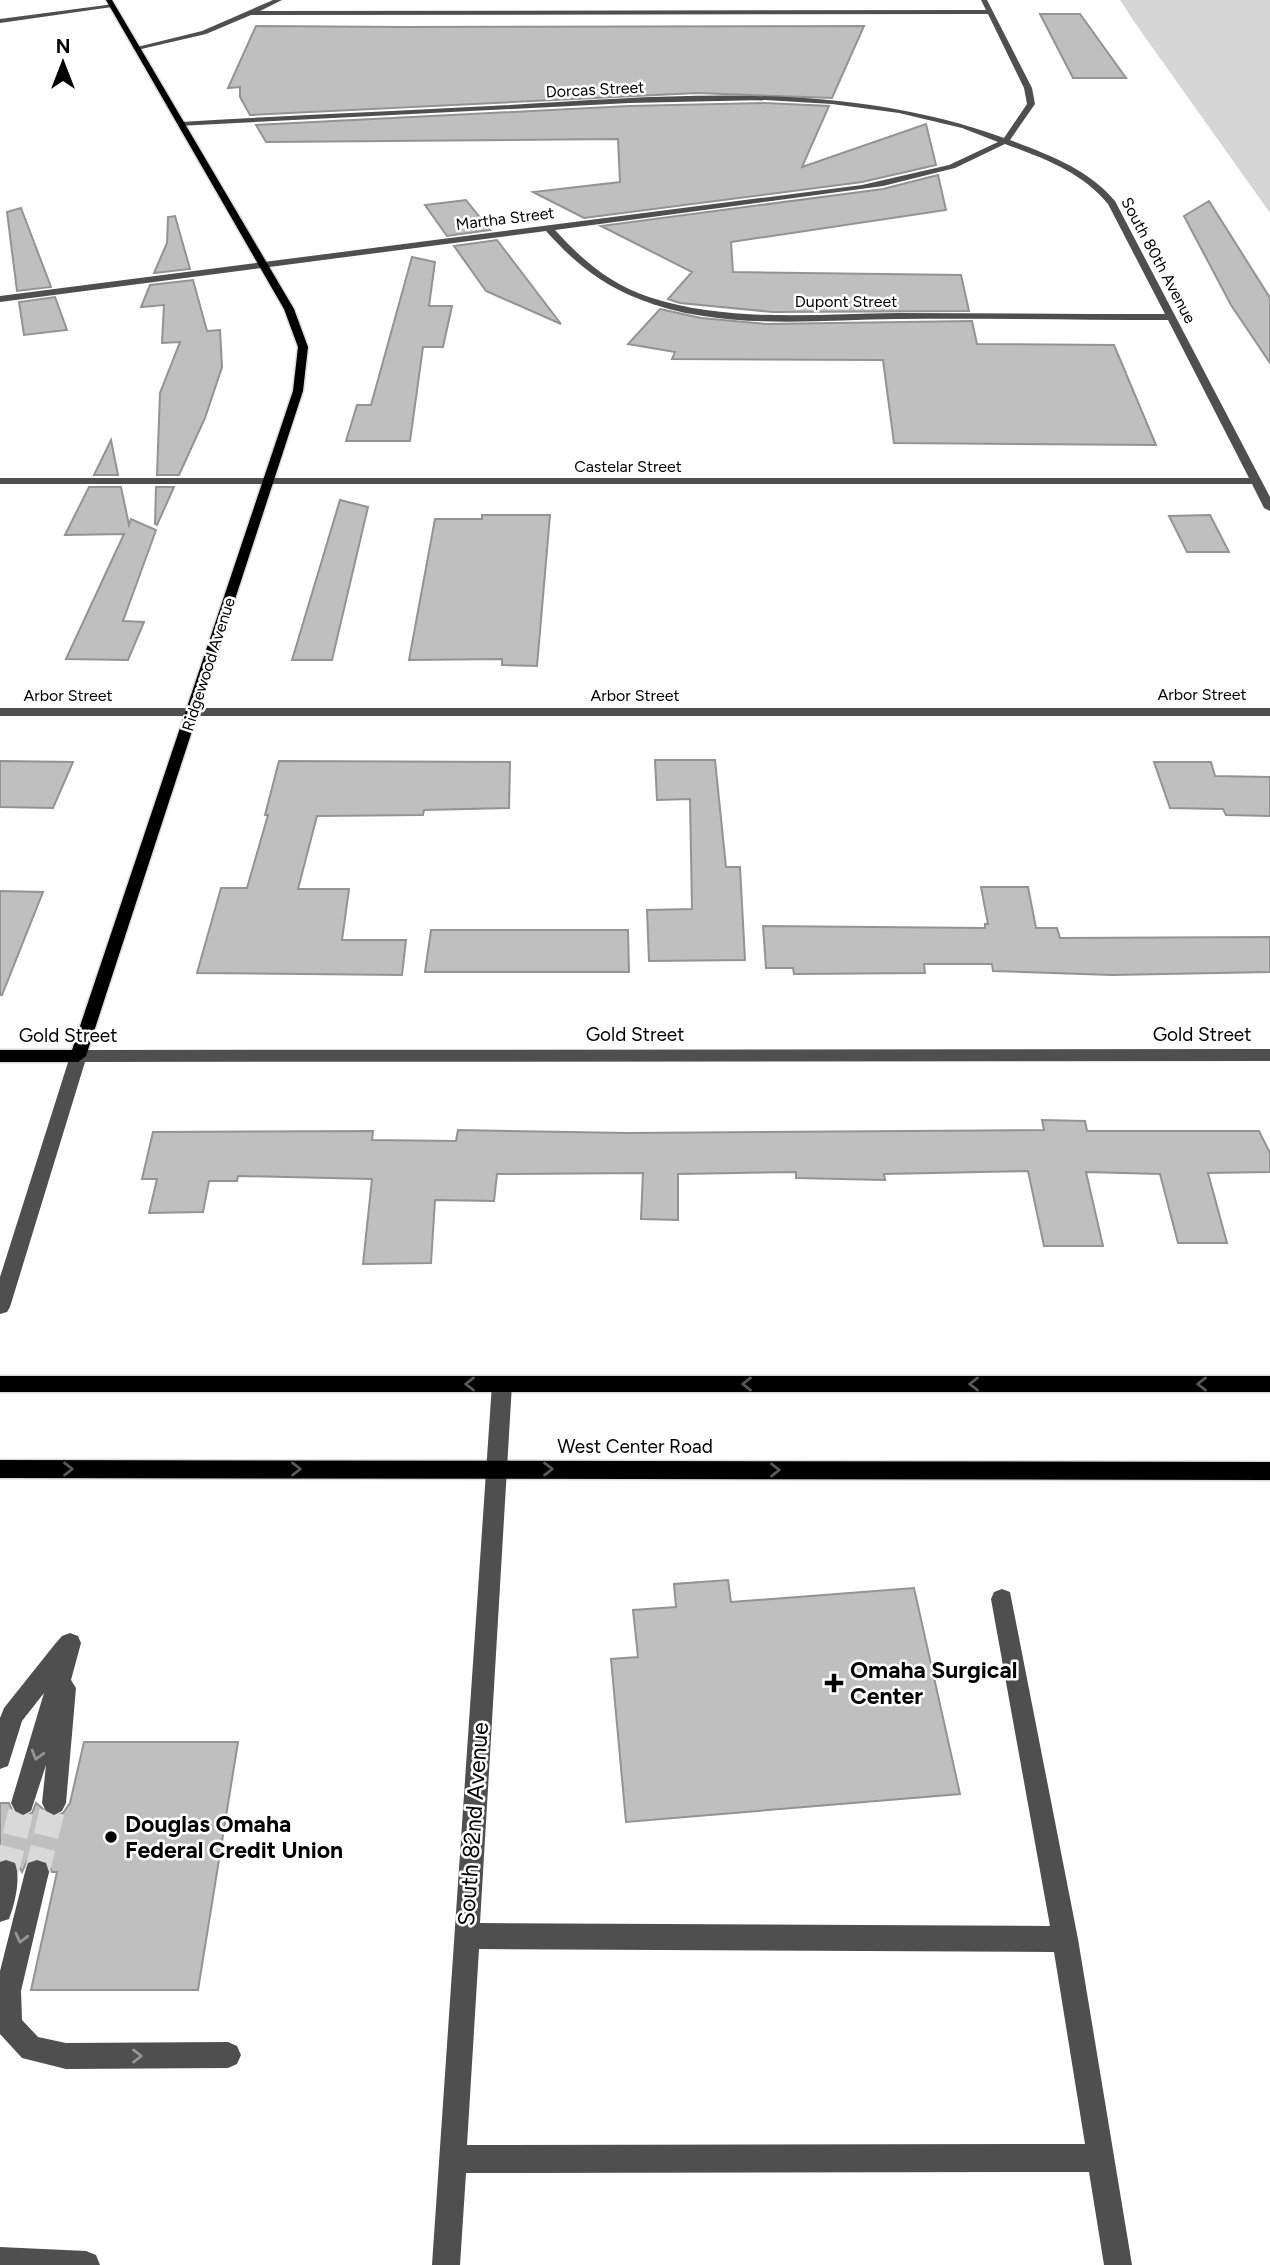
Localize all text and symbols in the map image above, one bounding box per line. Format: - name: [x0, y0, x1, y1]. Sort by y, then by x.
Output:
- north arrow: [28, 28, 98, 98]
- text: N: [56, 35, 70, 58]
- street label: Dorcas Street: [545, 77, 645, 102]
- street label: South 80th Avenue: [1117, 194, 1200, 327]
- street label: Martha Street: [455, 203, 555, 234]
- street label: Dupont Street: [795, 292, 897, 311]
- street label: Castelar Street: [574, 457, 682, 476]
- street label: Ridgewood Avenue: [178, 595, 239, 733]
- street label: Arbor Street: [1157, 685, 1247, 704]
- street label: Arbor Street: [23, 686, 113, 705]
- street label: Arbor Street: [590, 686, 680, 705]
- street label: Gold Street: [586, 1023, 684, 1046]
- street label: Gold Street: [1153, 1023, 1251, 1046]
- street label: Gold Street: [19, 1024, 117, 1047]
- one-way arrow: [464, 1376, 475, 1392]
- one-way arrow: [741, 1376, 751, 1392]
- one-way arrow: [968, 1376, 979, 1392]
- one-way arrow: [1196, 1376, 1207, 1392]
- street label: West Center Road: [557, 1435, 713, 1458]
- one-way arrow: [63, 1461, 74, 1477]
- one-way arrow: [291, 1461, 302, 1477]
- one-way arrow: [543, 1461, 553, 1477]
- one-way arrow: [770, 1462, 781, 1478]
- place label: Omaha Surgical Center: [850, 1656, 1017, 1710]
- marker: Omaha Surgical Center: [824, 1673, 844, 1693]
- street label: South 82nd Avenue: [452, 1721, 494, 1927]
- one-way arrow: [31, 1749, 45, 1761]
- place label: Douglas Omaha Federal Credit Union: [125, 1810, 343, 1864]
- marker: Douglas Omaha Federal Credit Union: [103, 1829, 119, 1845]
- one-way arrow: [15, 1932, 29, 1944]
- one-way arrow: [132, 2048, 143, 2064]

